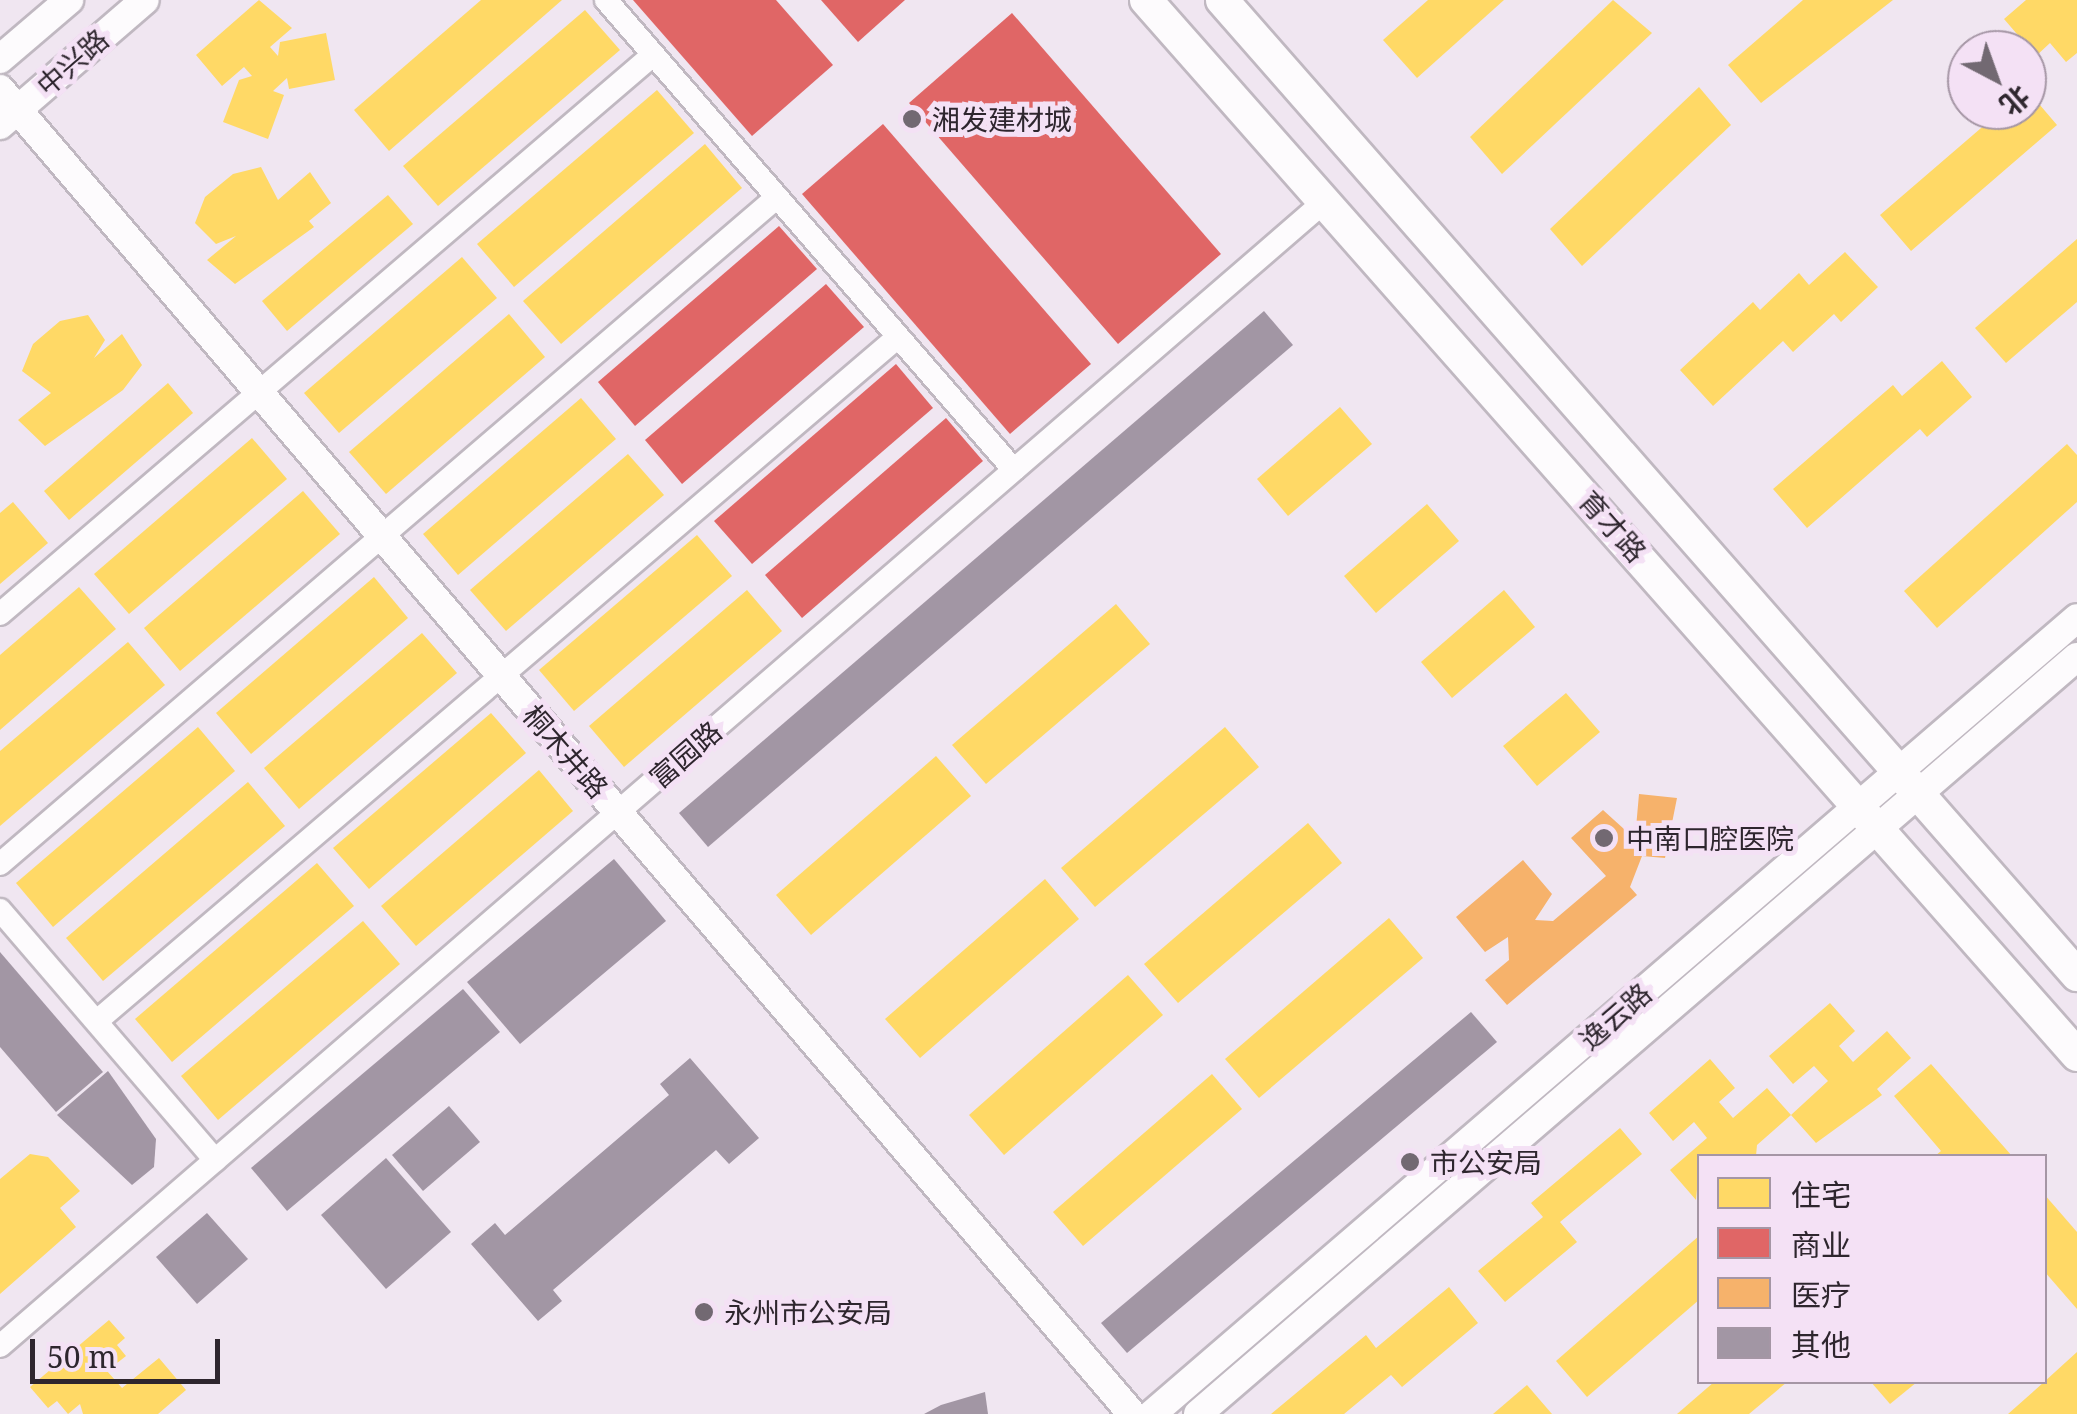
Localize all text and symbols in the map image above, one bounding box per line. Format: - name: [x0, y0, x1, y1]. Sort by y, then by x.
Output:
- street label: 中兴路: [29, 22, 115, 102]
- north arrow: [1947, 30, 2047, 130]
- text: 北: [1992, 78, 2038, 125]
- place label: 湘发建材城: [932, 102, 1072, 136]
- marker: 湘发建材城: [901, 108, 923, 130]
- street label: 育才路: [1572, 484, 1654, 568]
- street label: 桐木井路: [517, 698, 615, 804]
- street label: 富园路: [642, 714, 728, 794]
- place label: 中南口腔医院: [1626, 821, 1794, 855]
- marker: 中南口腔医院: [1591, 825, 1617, 851]
- street label: 逸云路: [1572, 976, 1658, 1056]
- place label: 市公安局: [1430, 1145, 1542, 1179]
- marker: 市公安局: [1399, 1151, 1421, 1173]
- legend: [1697, 1154, 2047, 1384]
- text: 住宅: [1791, 1174, 1851, 1215]
- text: 商业: [1791, 1224, 1851, 1265]
- text: 医疗: [1791, 1274, 1851, 1315]
- place label: 永州市公安局: [724, 1295, 892, 1329]
- marker: 永州市公安局: [693, 1301, 715, 1323]
- scale bar: [35, 1319, 225, 1381]
- text: 其他: [1791, 1324, 1851, 1365]
- text: 50 m: [47, 1336, 117, 1377]

